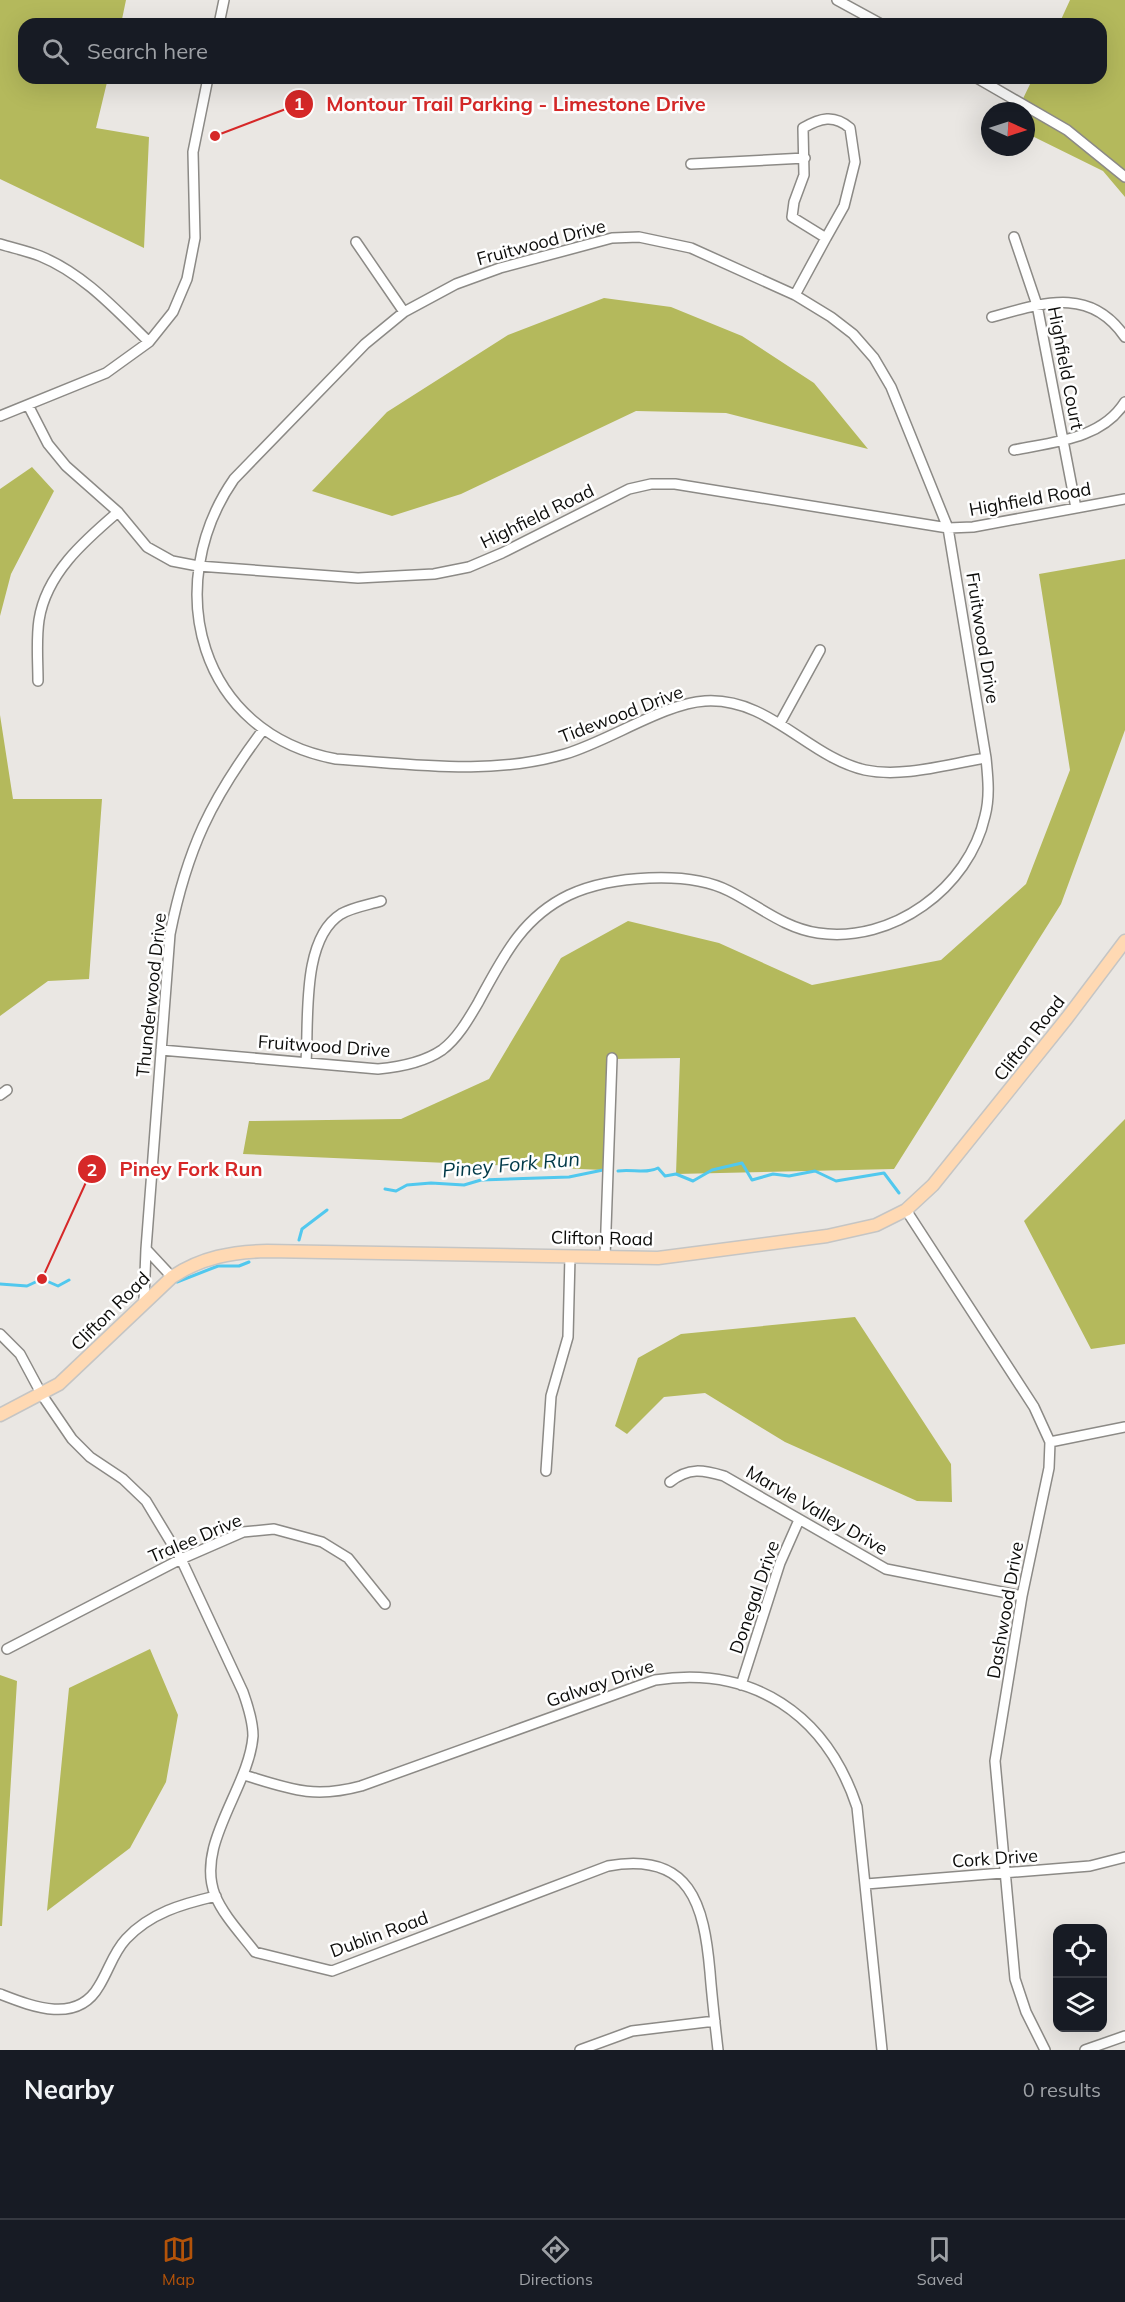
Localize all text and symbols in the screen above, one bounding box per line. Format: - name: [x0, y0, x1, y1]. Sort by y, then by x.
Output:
- search box: [18, 18, 1107, 84]
- icon: search: [39, 35, 72, 68]
- text: Search here: [87, 37, 208, 65]
- callout: Montour Trail Parking - Limestone Drive: [284, 85, 718, 123]
- text: Montour Trail Parking - Limestone Drive: [326, 91, 706, 116]
- text: 1: [294, 92, 304, 115]
- north arrow: [981, 102, 1035, 156]
- street label: Fruitwood Drive: [474, 214, 608, 270]
- street label: Highfield Court: [1043, 304, 1089, 432]
- street label: Highfield Road: [967, 477, 1093, 521]
- street label: Highfield Road: [476, 479, 598, 553]
- street label: Fruitwood Drive: [961, 571, 1005, 705]
- street label: Tidewood Drive: [556, 680, 686, 748]
- street label: Thunderwood Drive: [131, 912, 171, 1078]
- street label: Clifton Road: [988, 991, 1070, 1085]
- street label: Fruitwood Drive: [257, 1030, 391, 1062]
- water label: Piney Fork Run: [441, 1146, 581, 1182]
- callout: Piney Fork Run: [77, 1150, 274, 1188]
- text: Piney Fork Run: [119, 1156, 263, 1181]
- text: 2: [87, 1158, 97, 1181]
- street label: Clifton Road: [551, 1226, 653, 1250]
- street label: Clifton Road: [66, 1267, 154, 1355]
- street label: Marvle Valley Drive: [742, 1460, 892, 1560]
- street label: Tralee Drive: [145, 1508, 245, 1568]
- street label: Donegal Drive: [724, 1537, 784, 1657]
- street label: Dashwood Drive: [982, 1540, 1028, 1680]
- street label: Galway Drive: [543, 1654, 657, 1712]
- street label: Cork Drive: [951, 1844, 1039, 1872]
- street label: Dublin Road: [327, 1906, 431, 1962]
- map controls: [1053, 1924, 1107, 2032]
- button: locate: [1053, 1924, 1107, 1978]
- button: layers: [1053, 1978, 1107, 2032]
- text: Nearby: [24, 2073, 114, 2106]
- text: 0 results: [1023, 2077, 1101, 2102]
- tab: Map: [162, 2233, 195, 2289]
- tab: Directions: [519, 2233, 593, 2289]
- tab: Saved: [917, 2233, 963, 2289]

